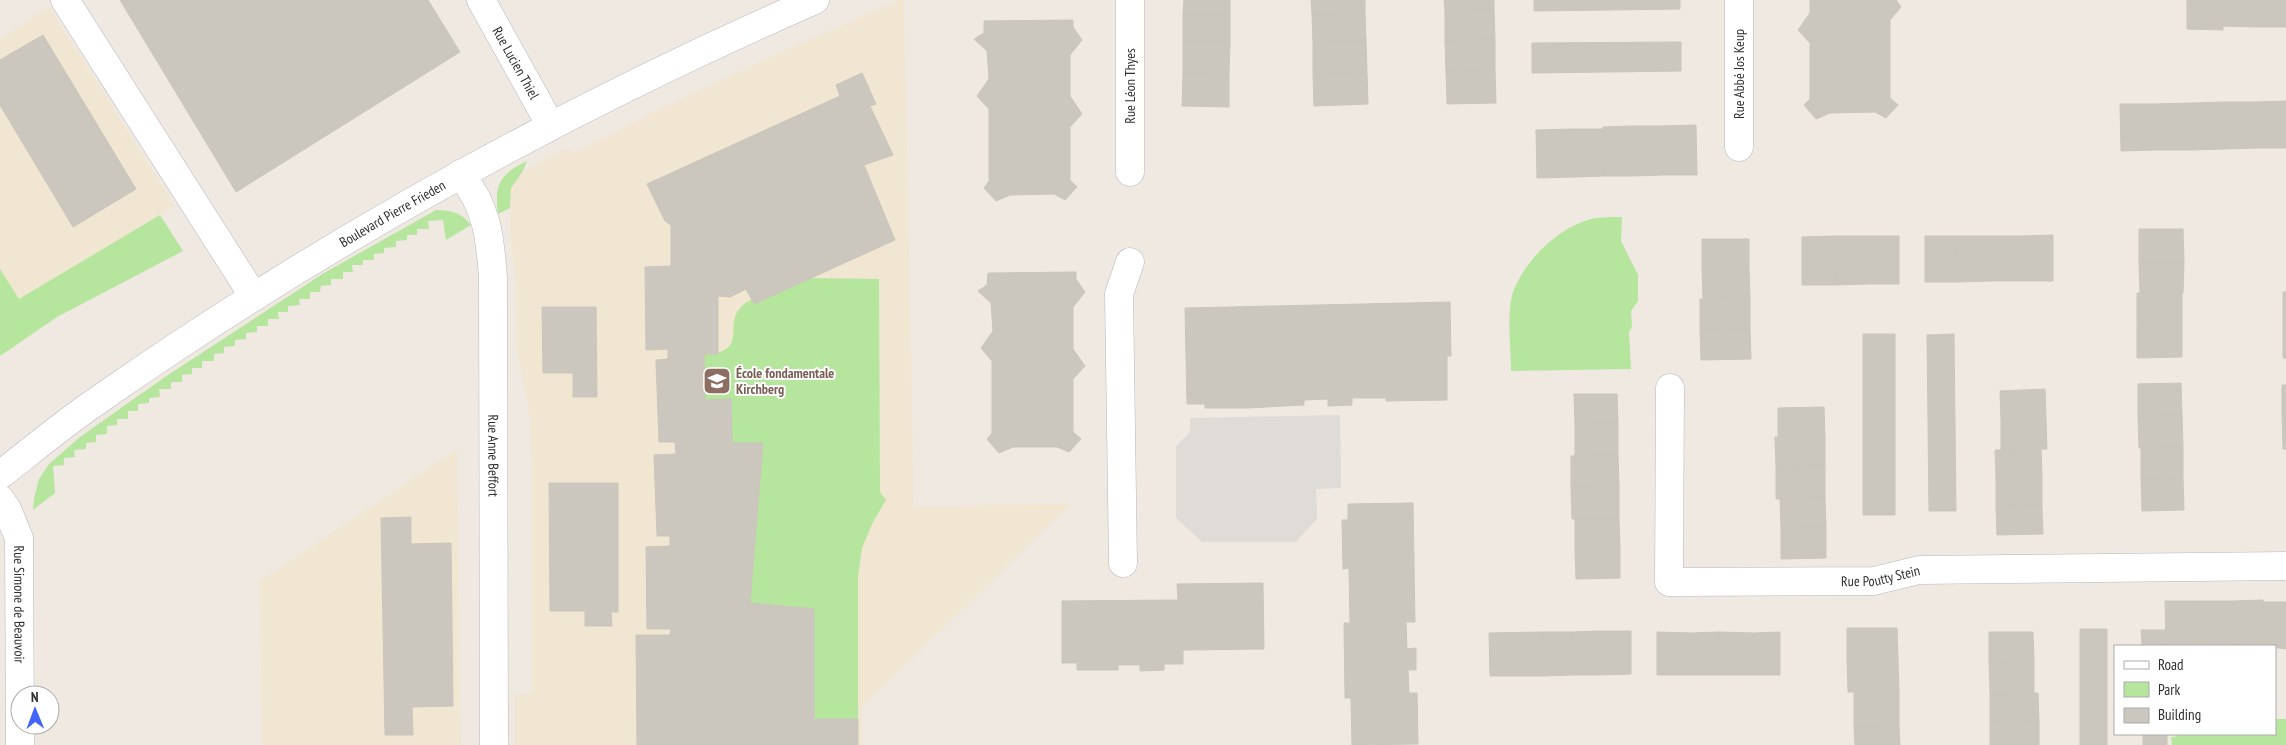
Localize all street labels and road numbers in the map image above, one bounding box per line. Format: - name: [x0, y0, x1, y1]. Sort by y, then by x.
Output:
- street label: Rue Lucien Thiel: [489, 23, 544, 103]
- street label: Rue Abbé Jos Keup: [1730, 29, 1748, 119]
- street label: Rue Léon Thyes: [1121, 48, 1139, 124]
- street label: Boulevard Pierre Frieden: [336, 176, 449, 251]
- street label: Rue Anne Beffort: [484, 414, 502, 497]
- street label: Rue Simone de Beauvoir: [10, 545, 29, 664]
- street label: Rue Poutty Stein: [1841, 561, 1922, 590]

